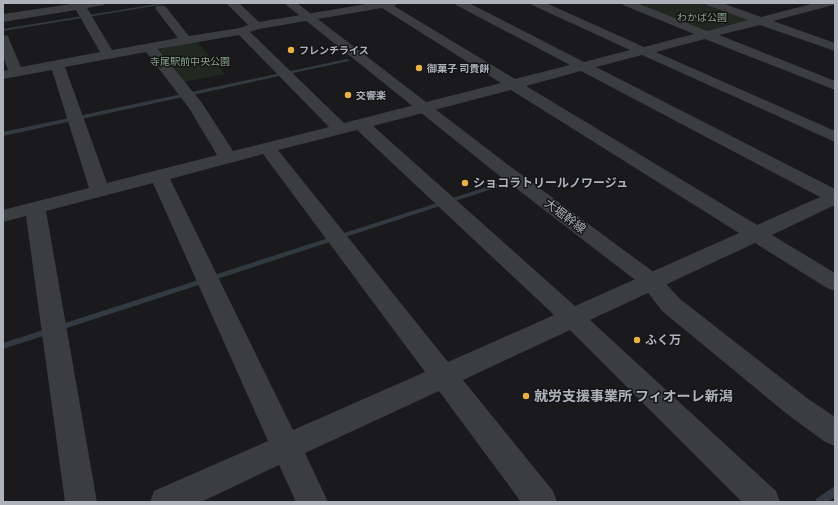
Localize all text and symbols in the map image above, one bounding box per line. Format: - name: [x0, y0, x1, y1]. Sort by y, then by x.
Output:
- park label: わかば公園: [677, 11, 727, 23]
- place label: フレンチライス: [299, 44, 369, 56]
- marker: フレンチライス: [286, 45, 296, 55]
- park label: 寺尾駅前中央公園: [150, 55, 230, 67]
- place label: 御菓子 司貴餅: [426, 62, 489, 74]
- marker: 御菓子 司貴餅: [414, 63, 424, 73]
- place label: 交響楽: [356, 89, 386, 101]
- marker: 交響楽: [343, 90, 353, 100]
- place label: ショコラトリールノワージュ: [473, 175, 628, 189]
- marker: ショコラトリールノワージュ: [460, 178, 470, 188]
- street label: 大堀幹線: [542, 195, 589, 235]
- place label: ふく万: [645, 332, 681, 346]
- marker: ふく万: [632, 335, 642, 345]
- place label: 就労支援事業所 フィオーレ新潟: [534, 387, 733, 404]
- marker: 就労支援事業所 フィオーレ新潟: [521, 391, 531, 401]

